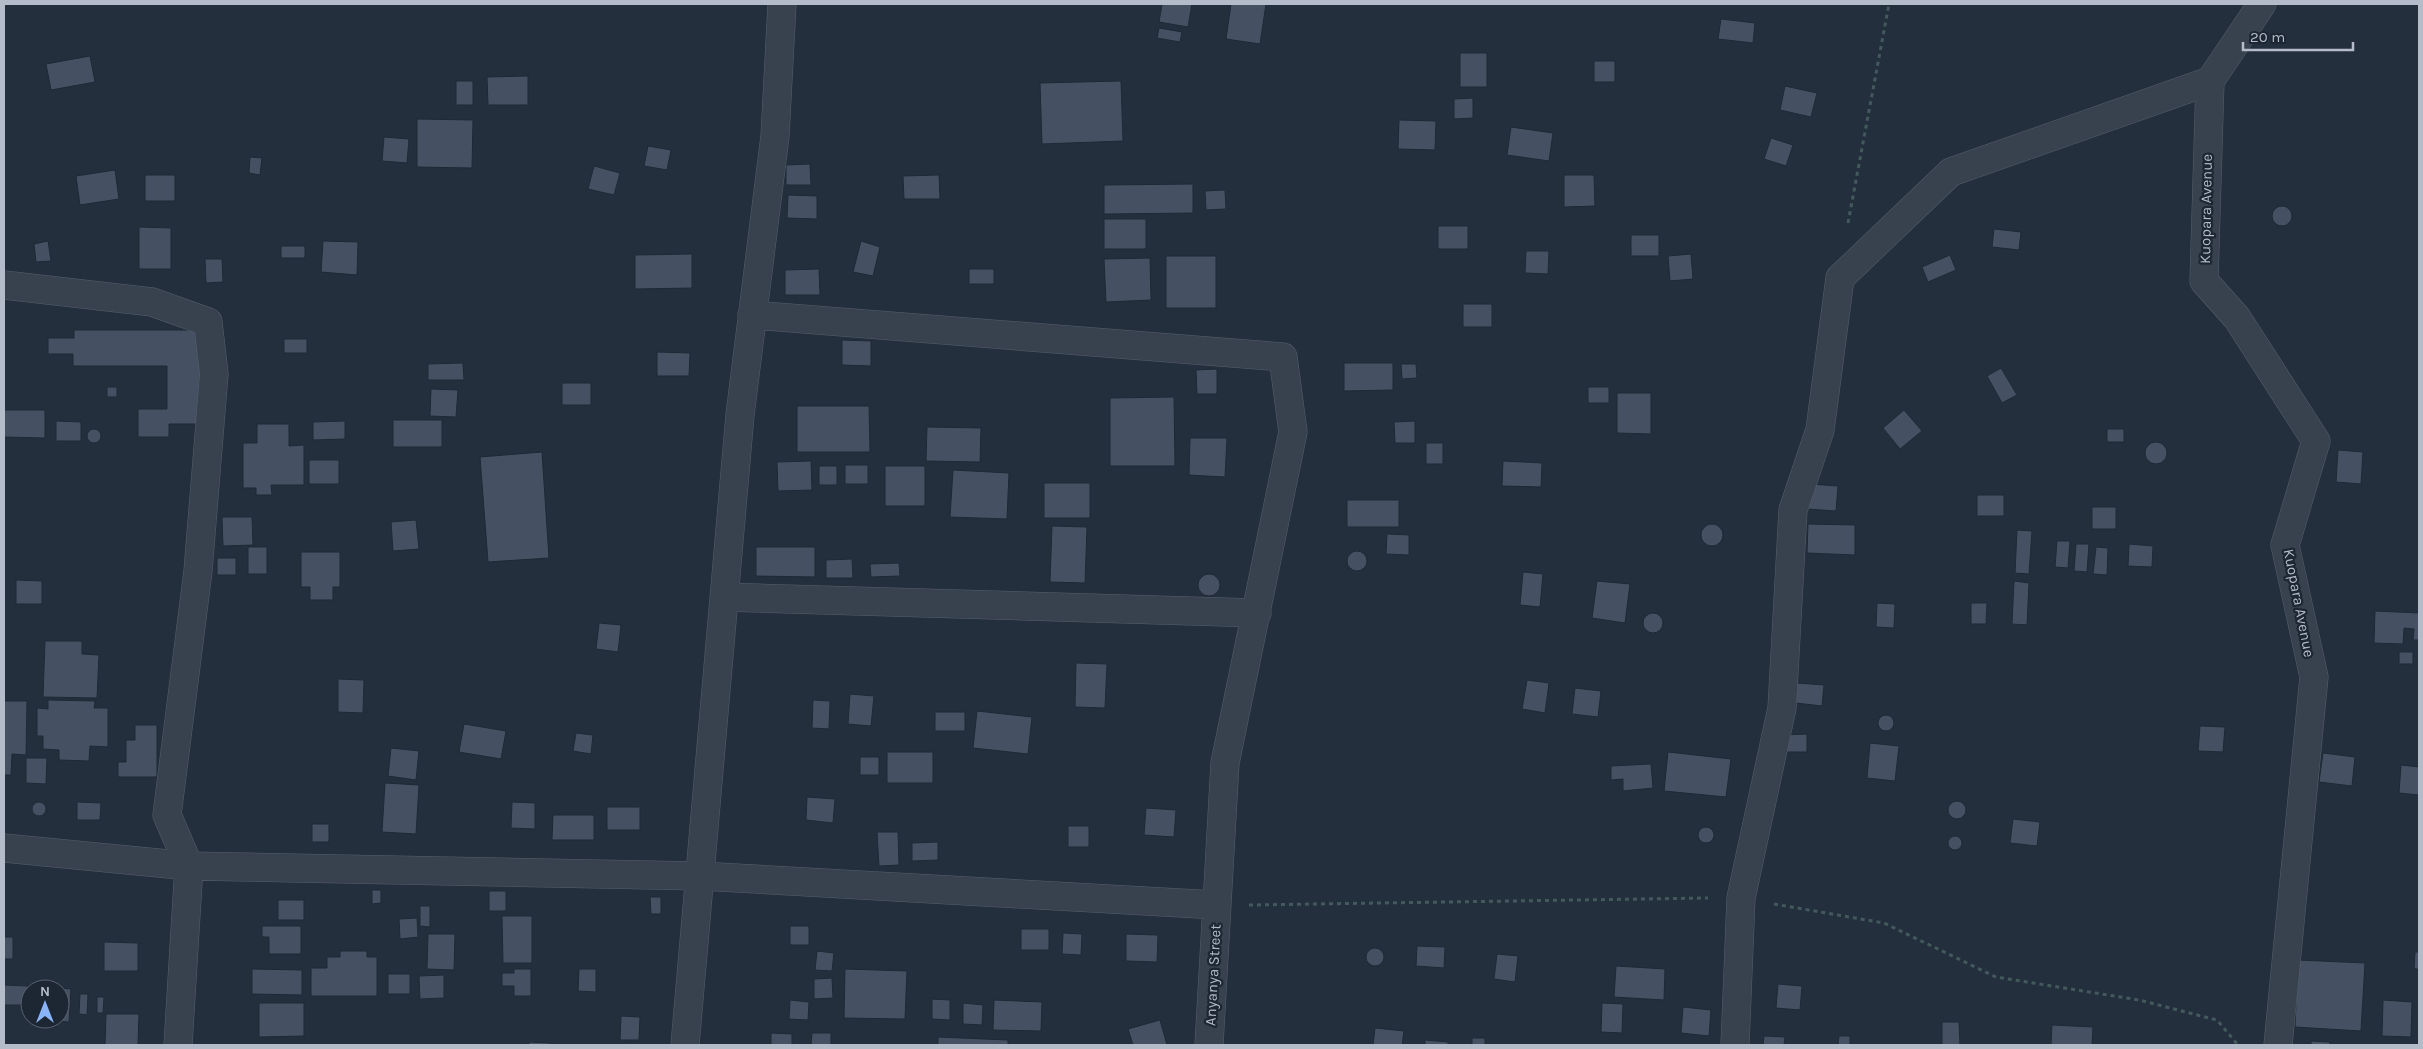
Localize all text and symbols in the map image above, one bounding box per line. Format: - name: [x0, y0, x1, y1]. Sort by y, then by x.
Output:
- scale bar: [2243, 20, 2353, 52]
- text: 20 m: [2250, 28, 2285, 46]
- street label: Kuopara Avenue: [2196, 154, 2216, 264]
- street label: Kuopara Avenue: [2280, 547, 2318, 659]
- street label: Anyanya Street: [1201, 923, 1225, 1026]
- north arrow: [20, 979, 70, 1029]
- text: N: [40, 983, 50, 1000]

